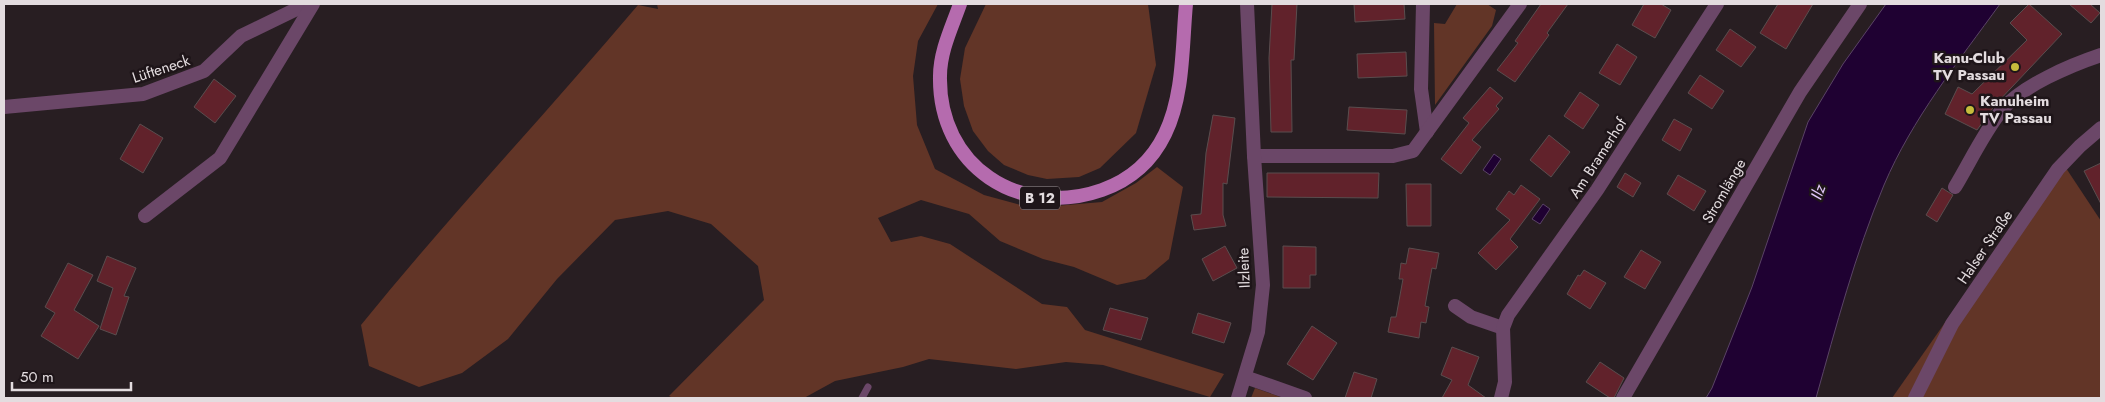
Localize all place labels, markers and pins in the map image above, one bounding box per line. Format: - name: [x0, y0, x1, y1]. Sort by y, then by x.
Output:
- place label: Kanu-Club TV Passau: [1933, 47, 2005, 86]
- marker: Kanu-Club TV Passau: [2009, 61, 2021, 73]
- place label: Kanuheim TV Passau: [1980, 90, 2052, 129]
- marker: Kanuheim TV Passau: [1964, 104, 1976, 116]

